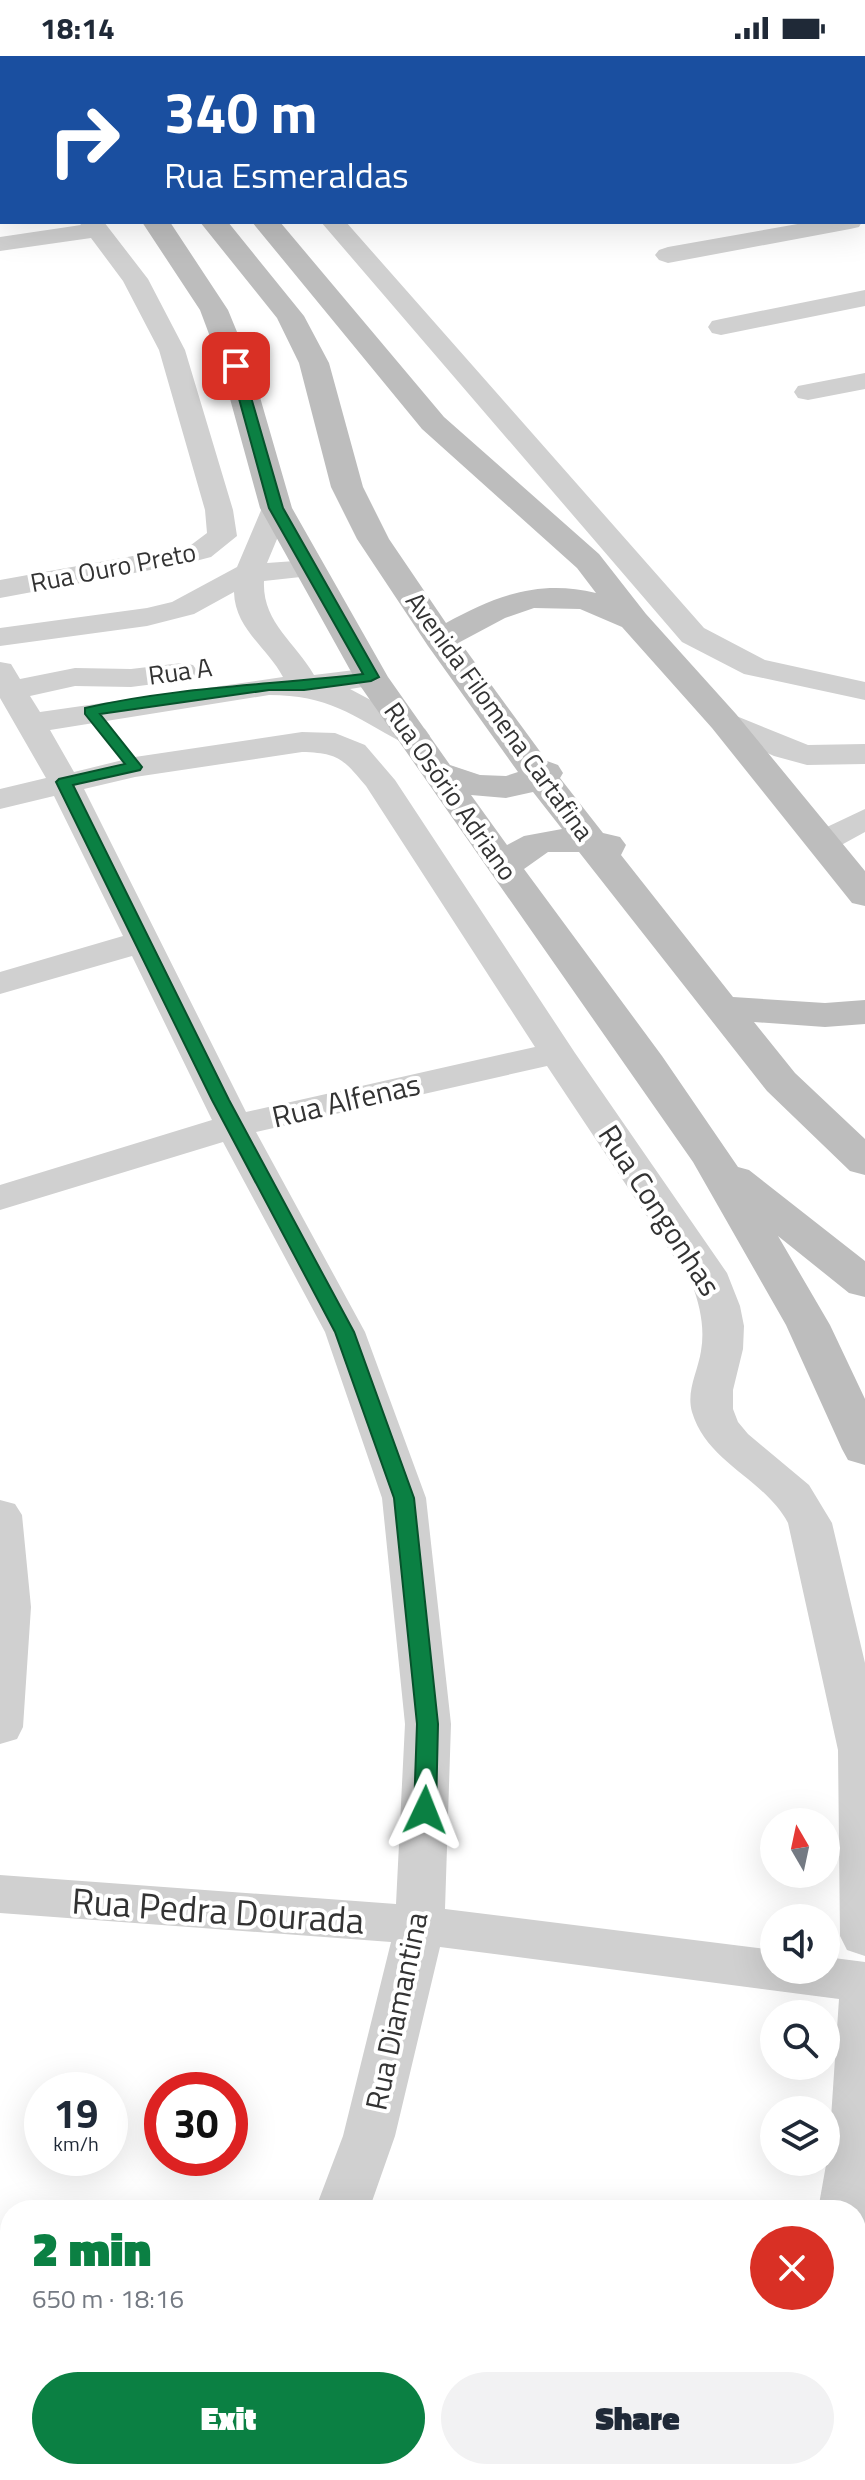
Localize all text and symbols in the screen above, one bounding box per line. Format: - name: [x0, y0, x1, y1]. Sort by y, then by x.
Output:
- text: 18:14: [40, 5, 115, 51]
- text: 340 m: [164, 70, 317, 155]
- icon: right: [32, 88, 136, 192]
- text: Rua Esmeraldas: [164, 147, 409, 202]
- pin: [202, 332, 270, 400]
- icon: arrive: [214, 344, 258, 388]
- street label: Rua Ouro Preto: [27, 532, 199, 602]
- street label: Avenida Filomena Cartafina: [396, 584, 604, 848]
- street label: Rua A: [146, 647, 214, 695]
- street label: Rua Osório Adriano: [375, 694, 527, 888]
- street label: Rua Alfenas: [267, 1061, 425, 1139]
- street label: Rua Congonhas: [587, 1115, 733, 1305]
- position arrow: [383, 1768, 467, 1852]
- north arrow: [760, 1808, 840, 1888]
- map controls: [760, 1808, 840, 2176]
- street label: Rua Pedra Dourada: [70, 1872, 366, 1948]
- button: sound: [760, 1904, 840, 1984]
- street label: Rua Diamantina: [353, 1908, 439, 2114]
- button: search: [760, 2000, 840, 2080]
- speed limit sign: 30: [144, 2072, 248, 2176]
- text: 19: [54, 2083, 98, 2144]
- button: layers: [760, 2096, 840, 2176]
- text: km/h: [53, 2128, 99, 2159]
- text: 2 min: [32, 2212, 151, 2285]
- button: close: [750, 2226, 834, 2310]
- text: 650 m · 18:16: [32, 2279, 184, 2318]
- button: Exit: [32, 2372, 425, 2464]
- button: Share: [441, 2372, 834, 2464]

